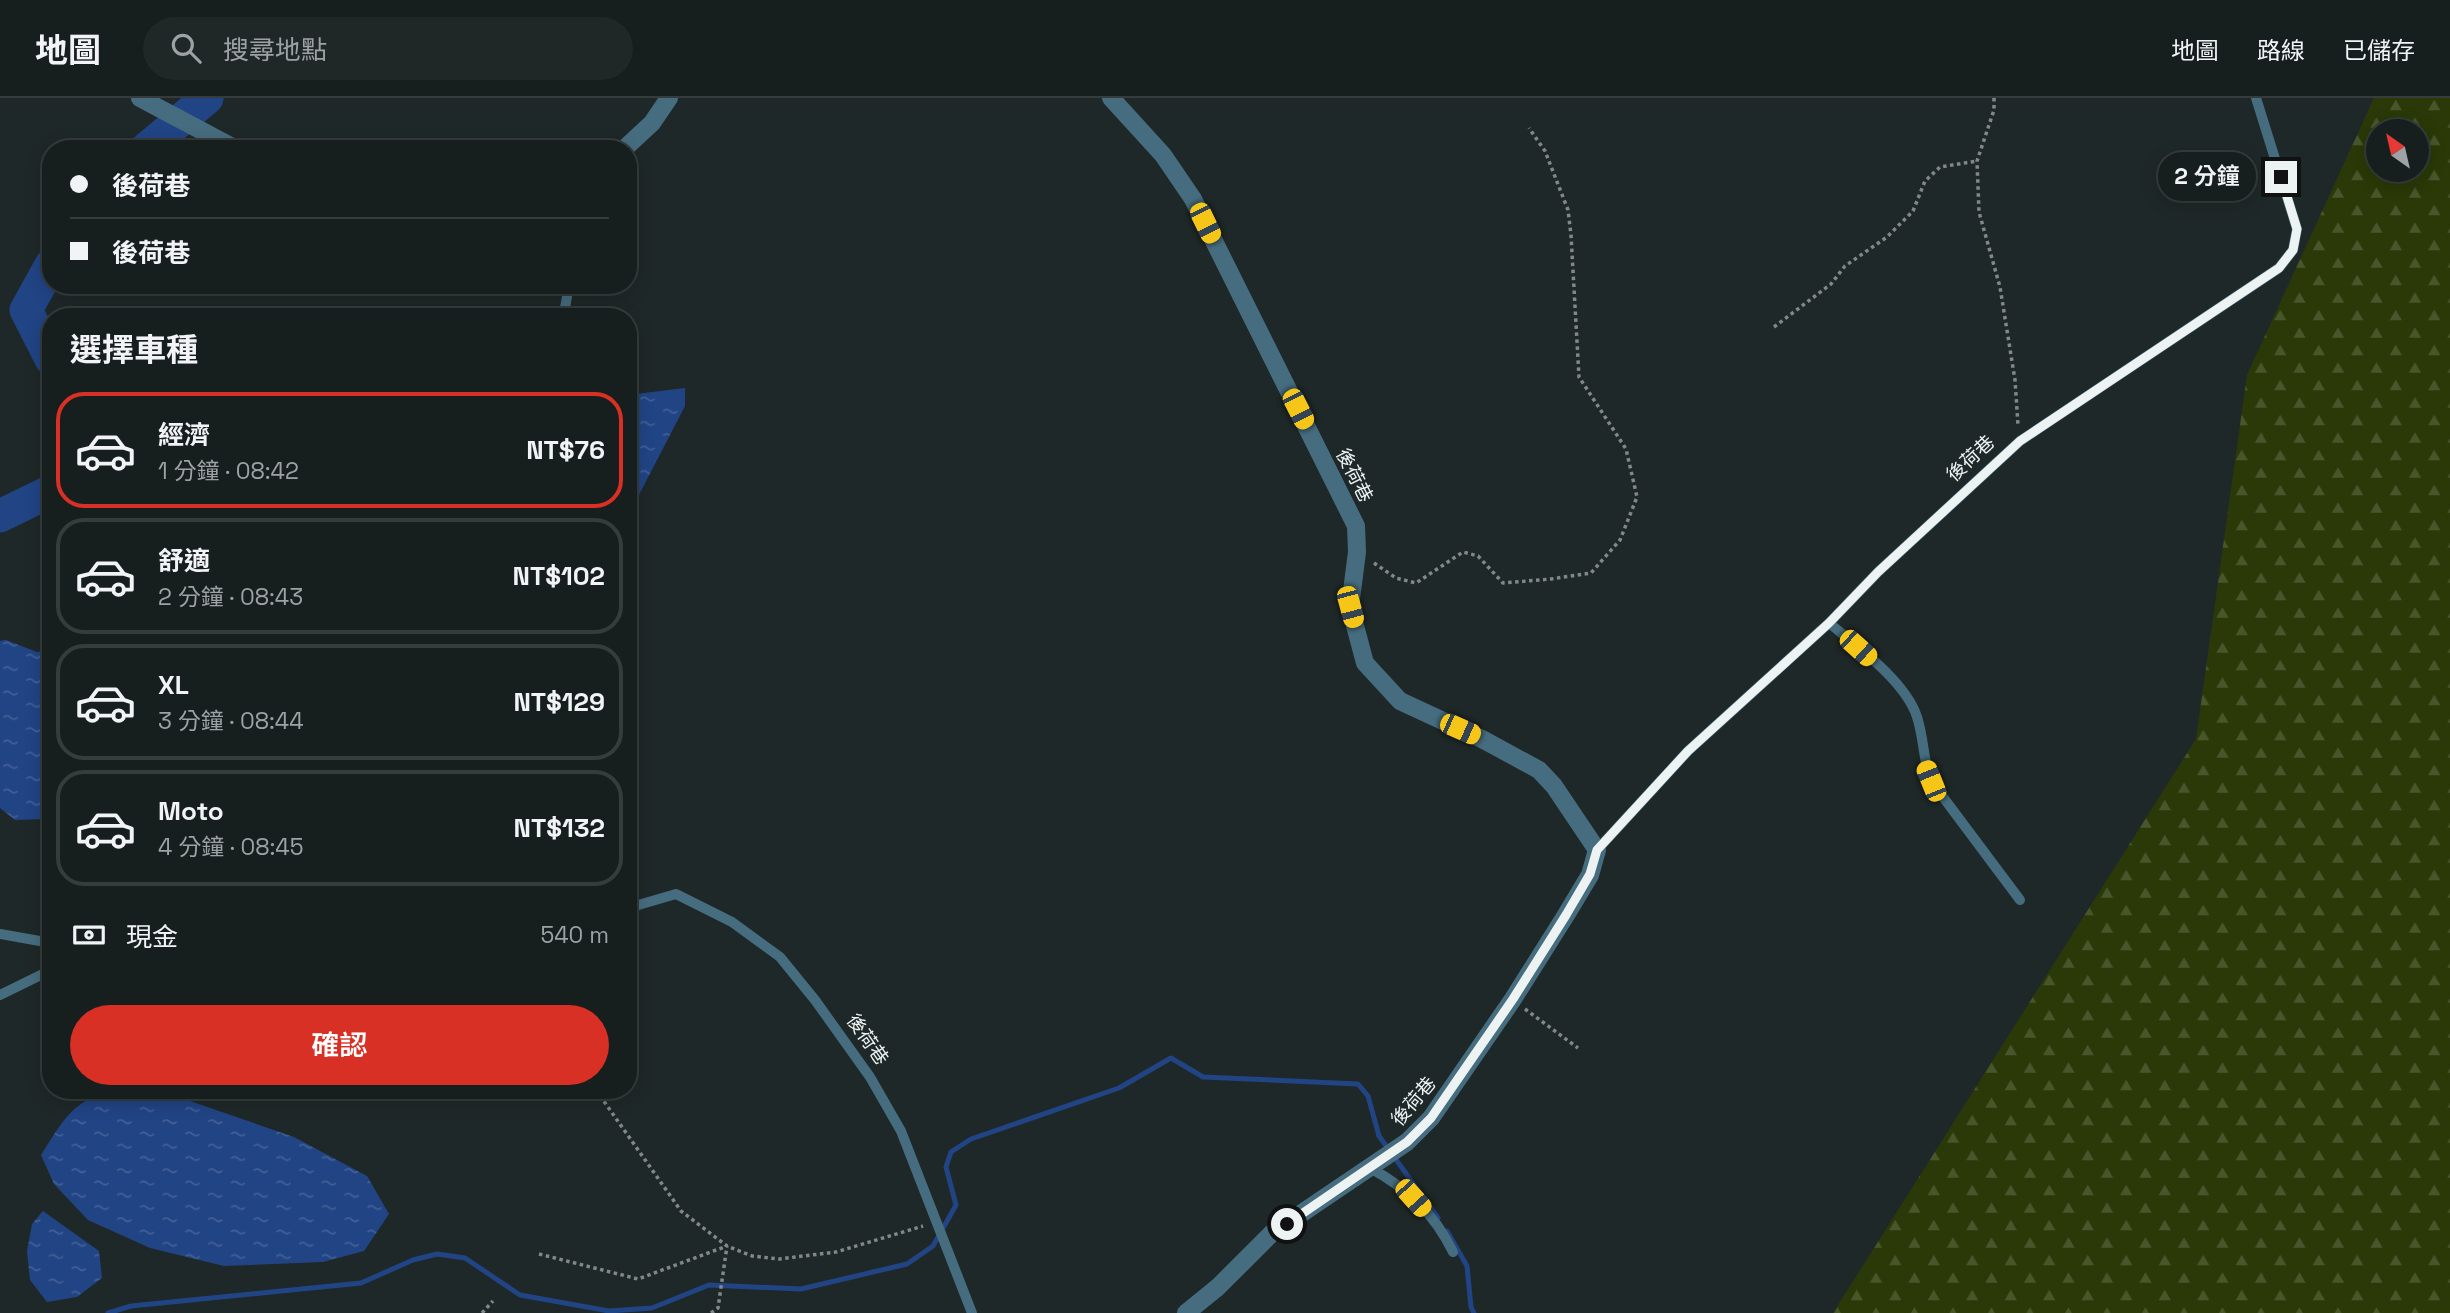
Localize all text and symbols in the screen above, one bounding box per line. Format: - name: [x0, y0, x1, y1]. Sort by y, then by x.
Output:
- search box: [143, 17, 633, 80]
- icon: search: [167, 29, 205, 67]
- text: 地圖: [35, 30, 101, 72]
- text: 搜尋地點: [223, 33, 327, 67]
- text: 地圖: [2171, 35, 2219, 66]
- text: 路線: [2257, 35, 2305, 66]
- text: 已儲存: [2343, 35, 2415, 66]
- north arrow: [2366, 119, 2429, 182]
- map controls: [2366, 119, 2429, 182]
- callout: 2 分鐘: [2158, 153, 2256, 202]
- text: 2 分鐘: [2174, 161, 2240, 191]
- route end: [2265, 161, 2297, 193]
- text: 後荷巷: [112, 169, 190, 203]
- car: [1187, 200, 1224, 246]
- text: 後荷巷: [112, 236, 190, 270]
- text: 選擇車種: [70, 330, 198, 370]
- car: [1280, 386, 1317, 432]
- text: 經濟: [158, 418, 210, 452]
- icon: car: [74, 419, 137, 482]
- street label: 後荷巷: [1941, 430, 2000, 487]
- text: NT$76: [526, 433, 605, 467]
- street label: 後荷巷: [1330, 444, 1379, 506]
- text: 1 分鐘 · 08:42: [158, 456, 299, 486]
- text: 舒適: [158, 544, 210, 578]
- icon: car: [74, 545, 137, 608]
- text: NT$102: [512, 559, 605, 593]
- text: 2 分鐘 · 08:43: [158, 582, 303, 612]
- car: [1335, 584, 1366, 630]
- car: [1836, 626, 1881, 670]
- text: XL: [158, 668, 189, 702]
- icon: car: [74, 671, 137, 734]
- text: NT$129: [513, 685, 605, 719]
- text: 3 分鐘 · 08:44: [158, 706, 304, 736]
- car: [1437, 711, 1484, 747]
- car: [1914, 758, 1949, 804]
- text: Moto: [158, 794, 224, 828]
- icon: car: [74, 797, 137, 860]
- text: NT$132: [514, 811, 605, 845]
- text: 4 分鐘 · 08:45: [158, 832, 303, 862]
- icon: cash: [70, 916, 108, 954]
- text: 現金: [126, 920, 178, 954]
- text: 540 m: [540, 920, 609, 950]
- button: 確認: [70, 1005, 609, 1085]
- street label: 後荷巷: [841, 1009, 894, 1070]
- street label: 後荷巷: [1385, 1071, 1441, 1131]
- car: [1392, 1175, 1435, 1221]
- route start: [1271, 1208, 1303, 1240]

